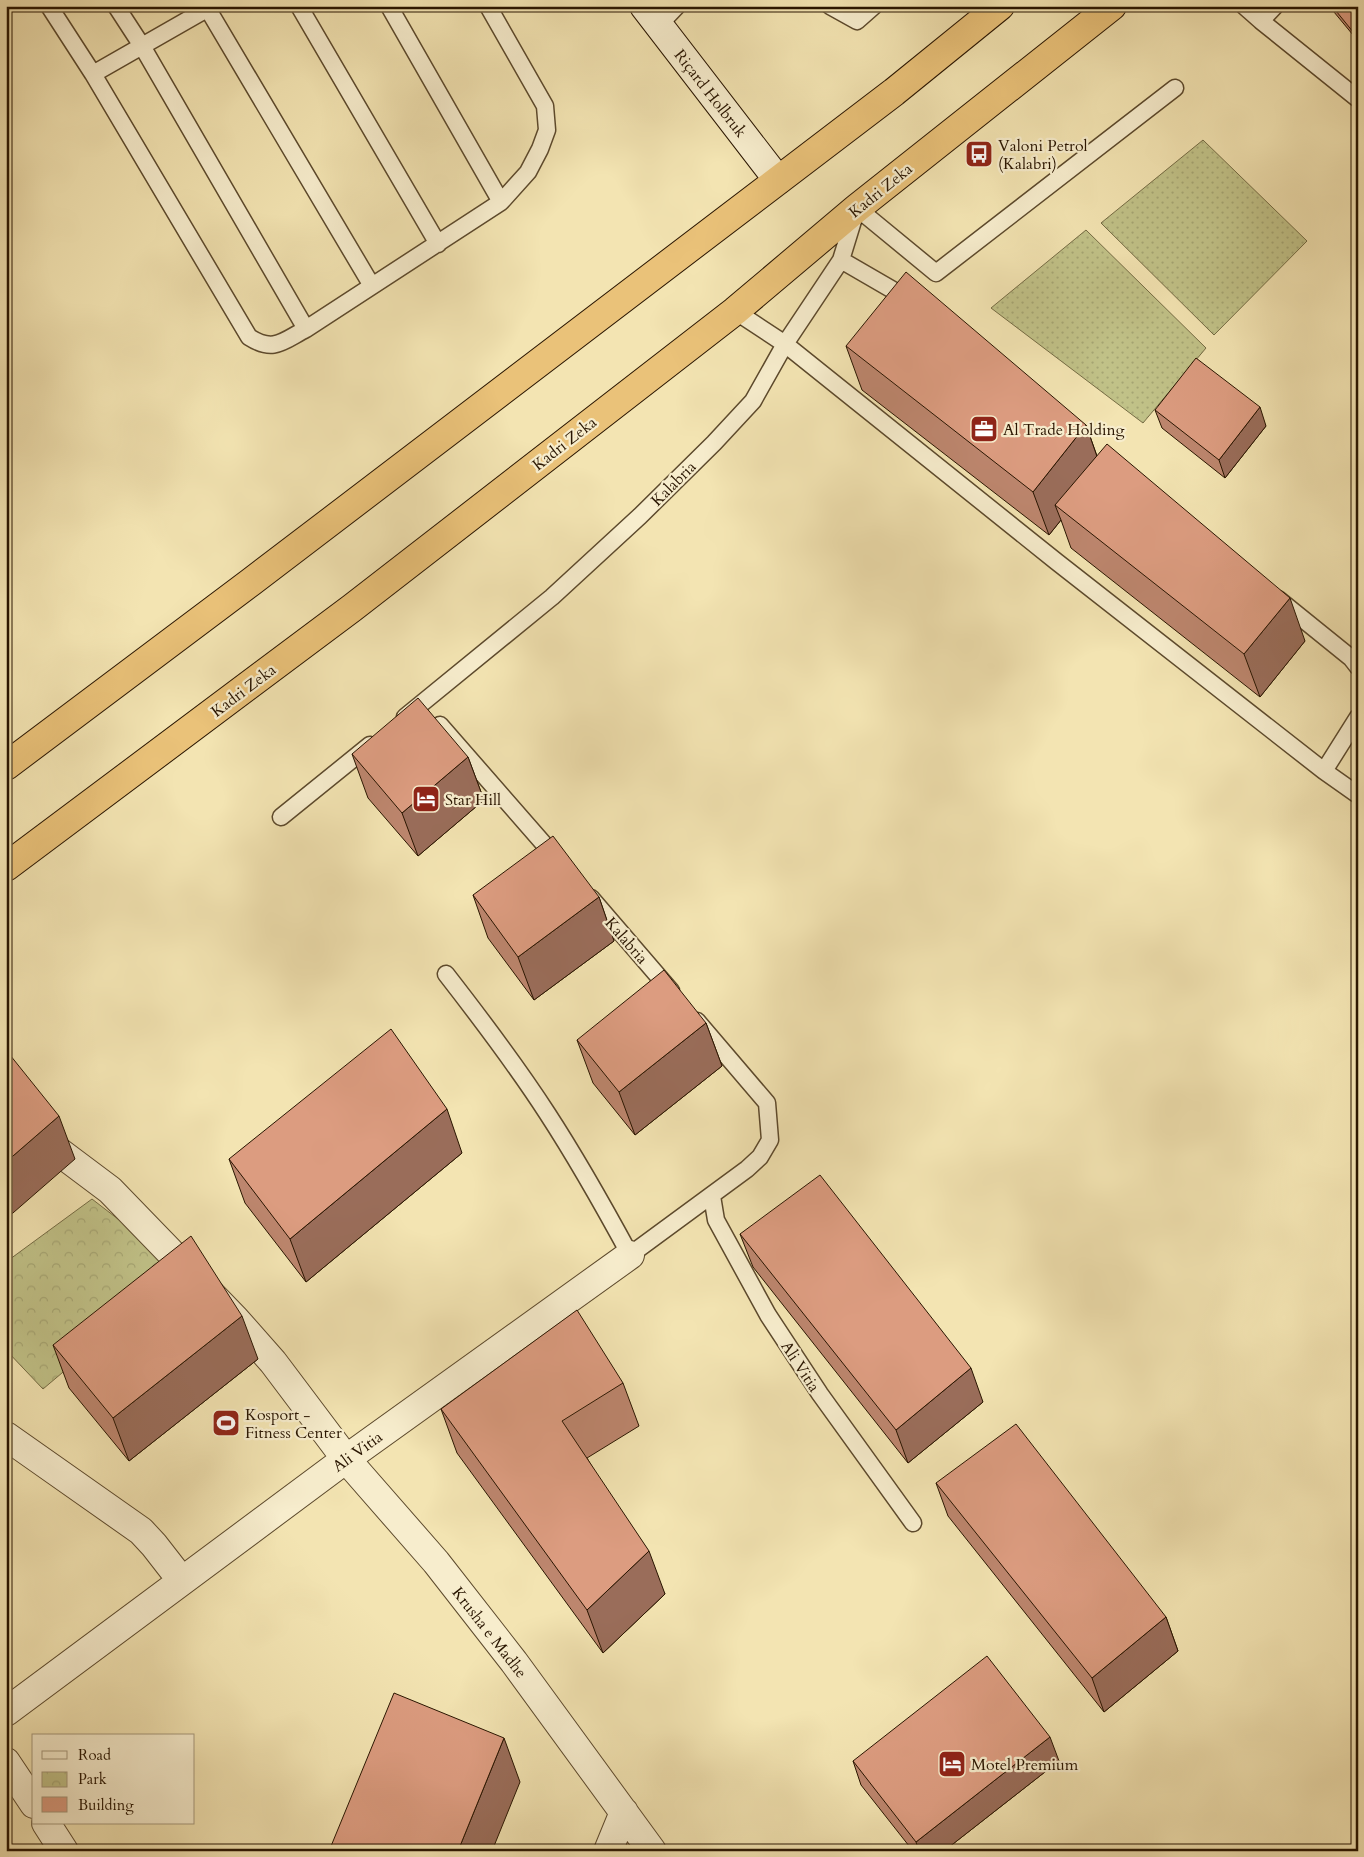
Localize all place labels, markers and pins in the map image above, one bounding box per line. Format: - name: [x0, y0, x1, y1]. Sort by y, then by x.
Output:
- place label: Valoni Petrol (Kalabri): [998, 135, 1088, 175]
- bus stop icon: Valoni Petrol (Kalabri): [964, 139, 994, 169]
- office icon: Al Trade Holding: [969, 414, 999, 444]
- place label: Al Trade Holding: [1003, 419, 1125, 441]
- hotel icon: Star Hill: [411, 784, 441, 814]
- place label: Star Hill: [445, 789, 501, 811]
- place label: Kosport - Fitness Center: [245, 1404, 342, 1444]
- sports icon: Kosport - Fitness Center: [211, 1408, 241, 1438]
- hotel icon: Motel Premium: [937, 1749, 967, 1779]
- place label: Motel Premium: [971, 1754, 1079, 1776]

